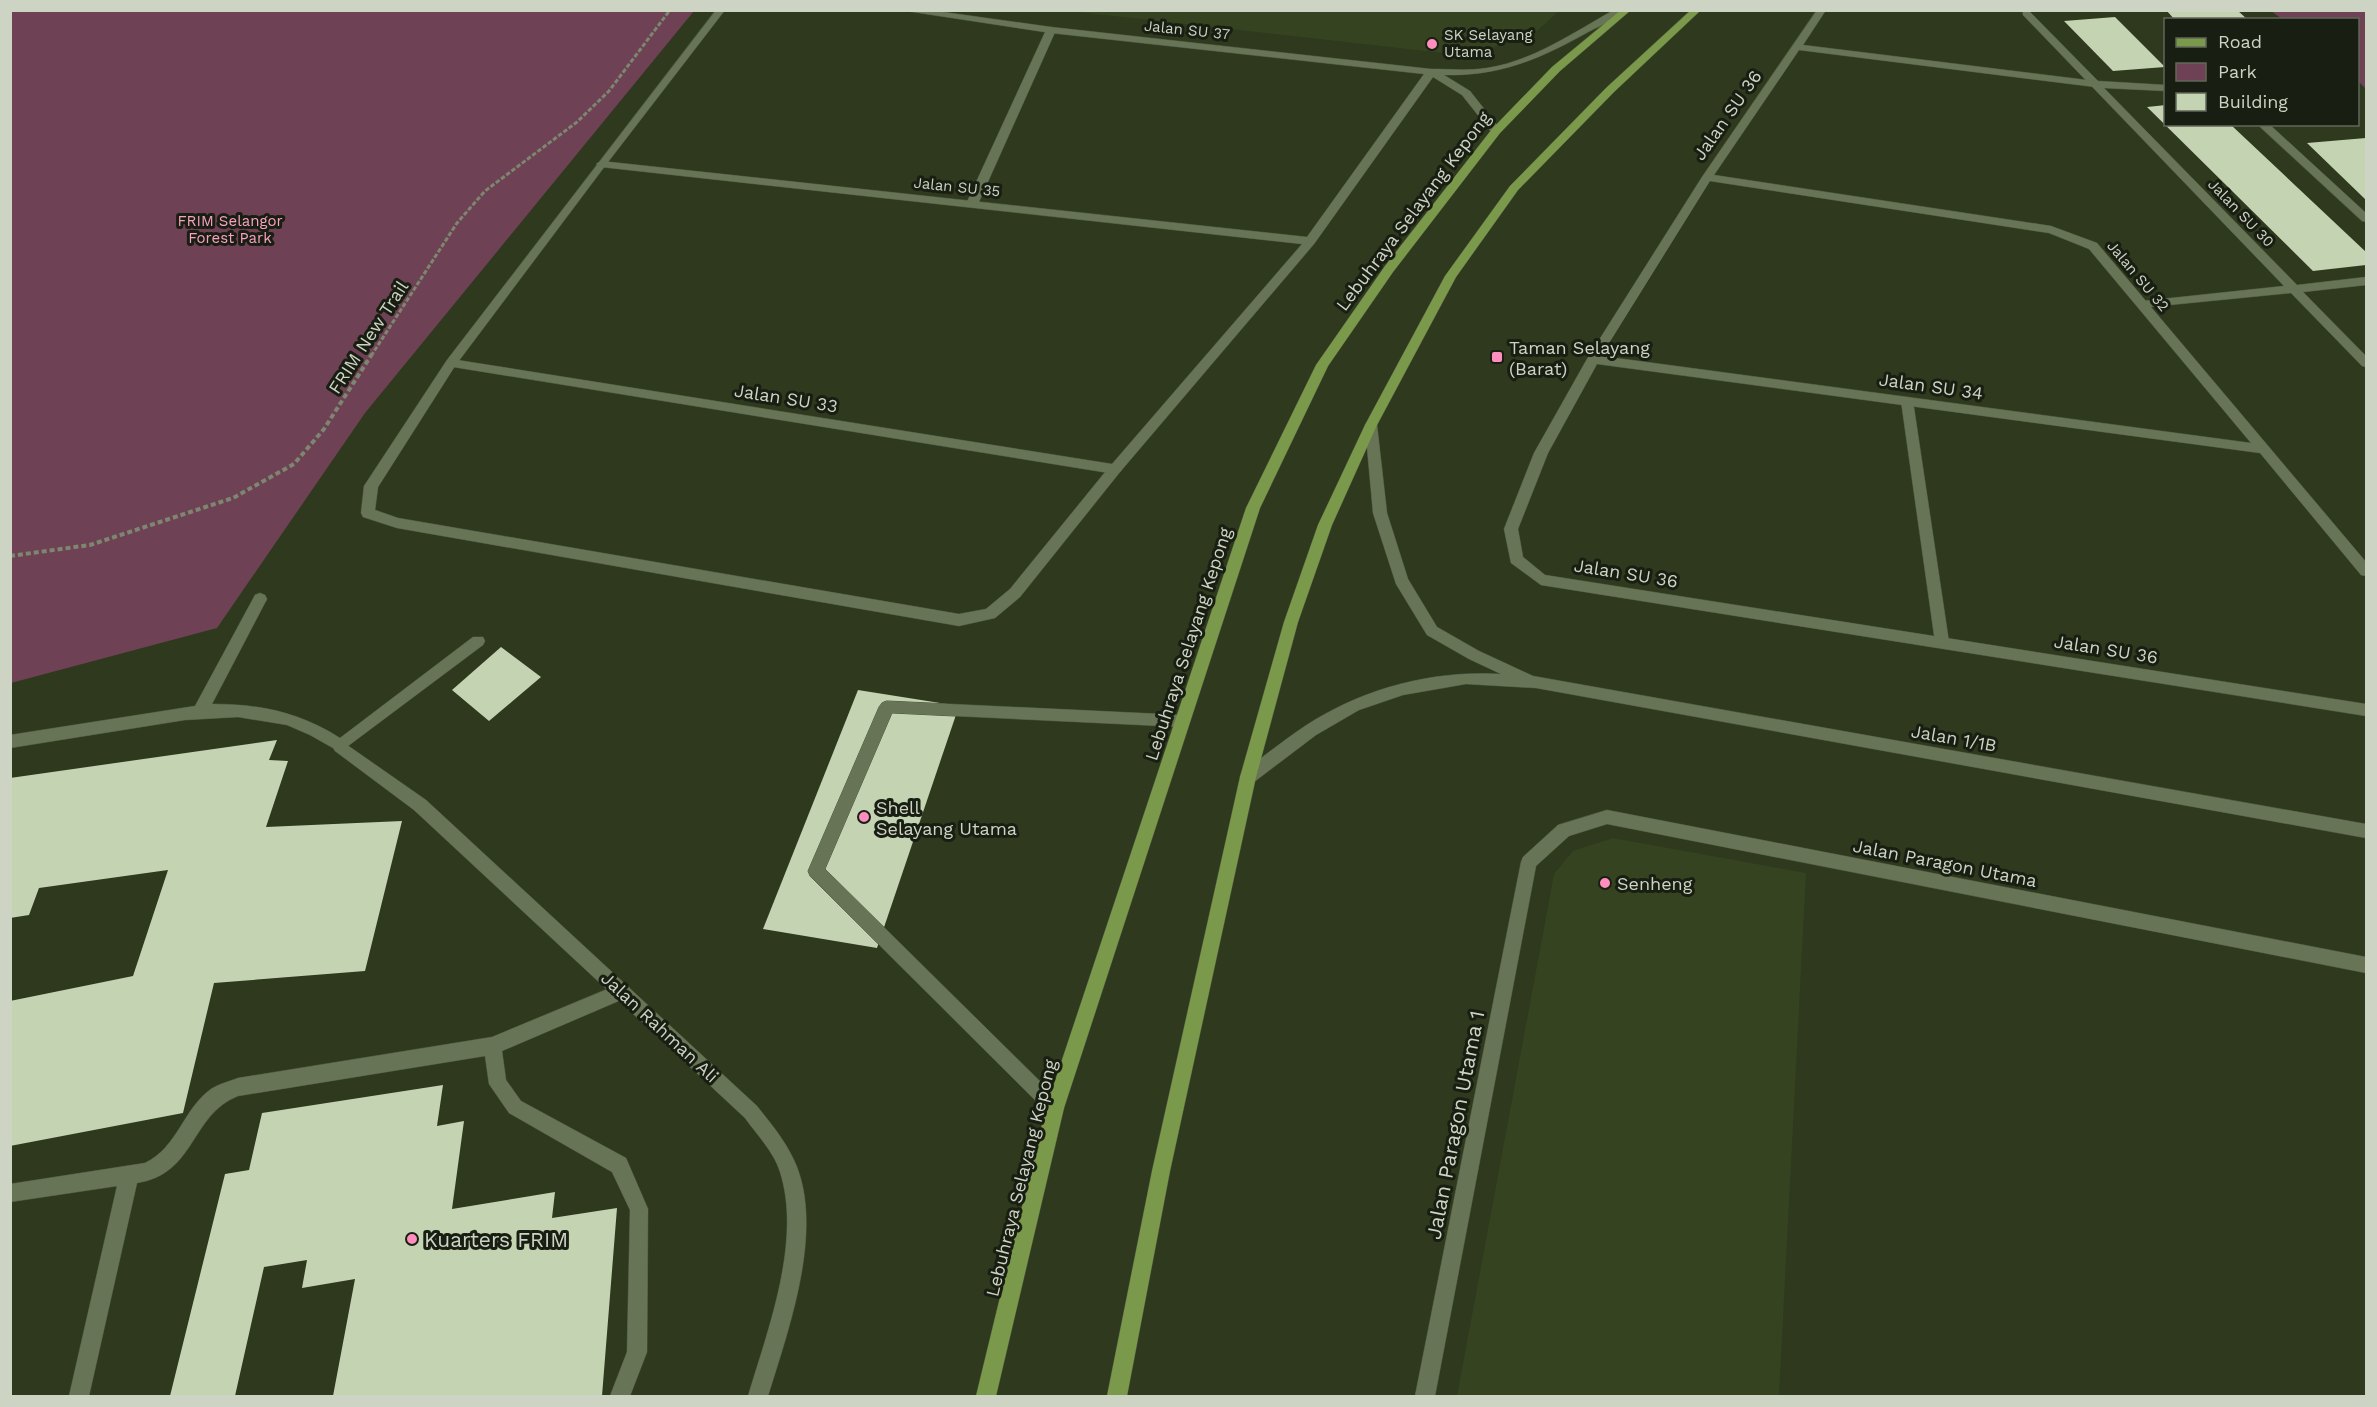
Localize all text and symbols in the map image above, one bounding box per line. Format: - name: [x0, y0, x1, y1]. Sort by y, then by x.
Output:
- street label: Jalan SU 37: [1143, 17, 1231, 43]
- legend: [2164, 18, 2359, 126]
- place label: SK Selayang Utama: [1444, 26, 1533, 61]
- text: Road: [2218, 31, 2262, 52]
- marker: SK Selayang Utama: [1425, 37, 1439, 51]
- text: Park: [2218, 61, 2257, 82]
- street label: Jalan SU 36: [1688, 66, 1766, 164]
- text: Building: [2218, 91, 2288, 112]
- street label: Lebuhraya Selayang Kepong: [1331, 107, 1495, 315]
- street label: Jalan SU 35: [913, 174, 1001, 200]
- street label: Jalan SU 30: [2204, 175, 2278, 251]
- park label: FRIM Selangor Forest Park: [177, 212, 283, 247]
- street label: Jalan SU 32: [2103, 237, 2173, 315]
- street label: FRIM New Trail: [324, 276, 413, 397]
- place label: Taman Selayang (Barat): [1509, 337, 1650, 379]
- marker: Taman Selayang (Barat): [1490, 350, 1504, 364]
- street label: Jalan SU 34: [1878, 368, 1984, 404]
- street label: Jalan SU 33: [733, 379, 839, 417]
- street label: Lebuhraya Selayang Kepong: [1140, 525, 1236, 763]
- street label: Jalan SU 36: [1573, 554, 1679, 592]
- street label: Jalan SU 36: [2053, 630, 2159, 668]
- street label: Jalan 1/1B: [1910, 720, 1998, 756]
- place label: Shell Selayang Utama: [876, 797, 1017, 839]
- marker: Shell Selayang Utama: [857, 810, 871, 824]
- street label: Jalan Paragon Utama: [1851, 835, 2039, 891]
- place label: Senheng: [1617, 873, 1693, 894]
- marker: Senheng: [1598, 876, 1612, 890]
- street label: Jalan Rahman Ali: [597, 967, 723, 1087]
- street label: Jalan Paragon Utama 1: [1421, 1008, 1489, 1242]
- street label: Lebuhraya Selayang Kepong: [981, 1057, 1061, 1299]
- place label: Kuarters FRIM: [424, 1227, 568, 1252]
- marker: Kuarters FRIM: [405, 1232, 419, 1246]

